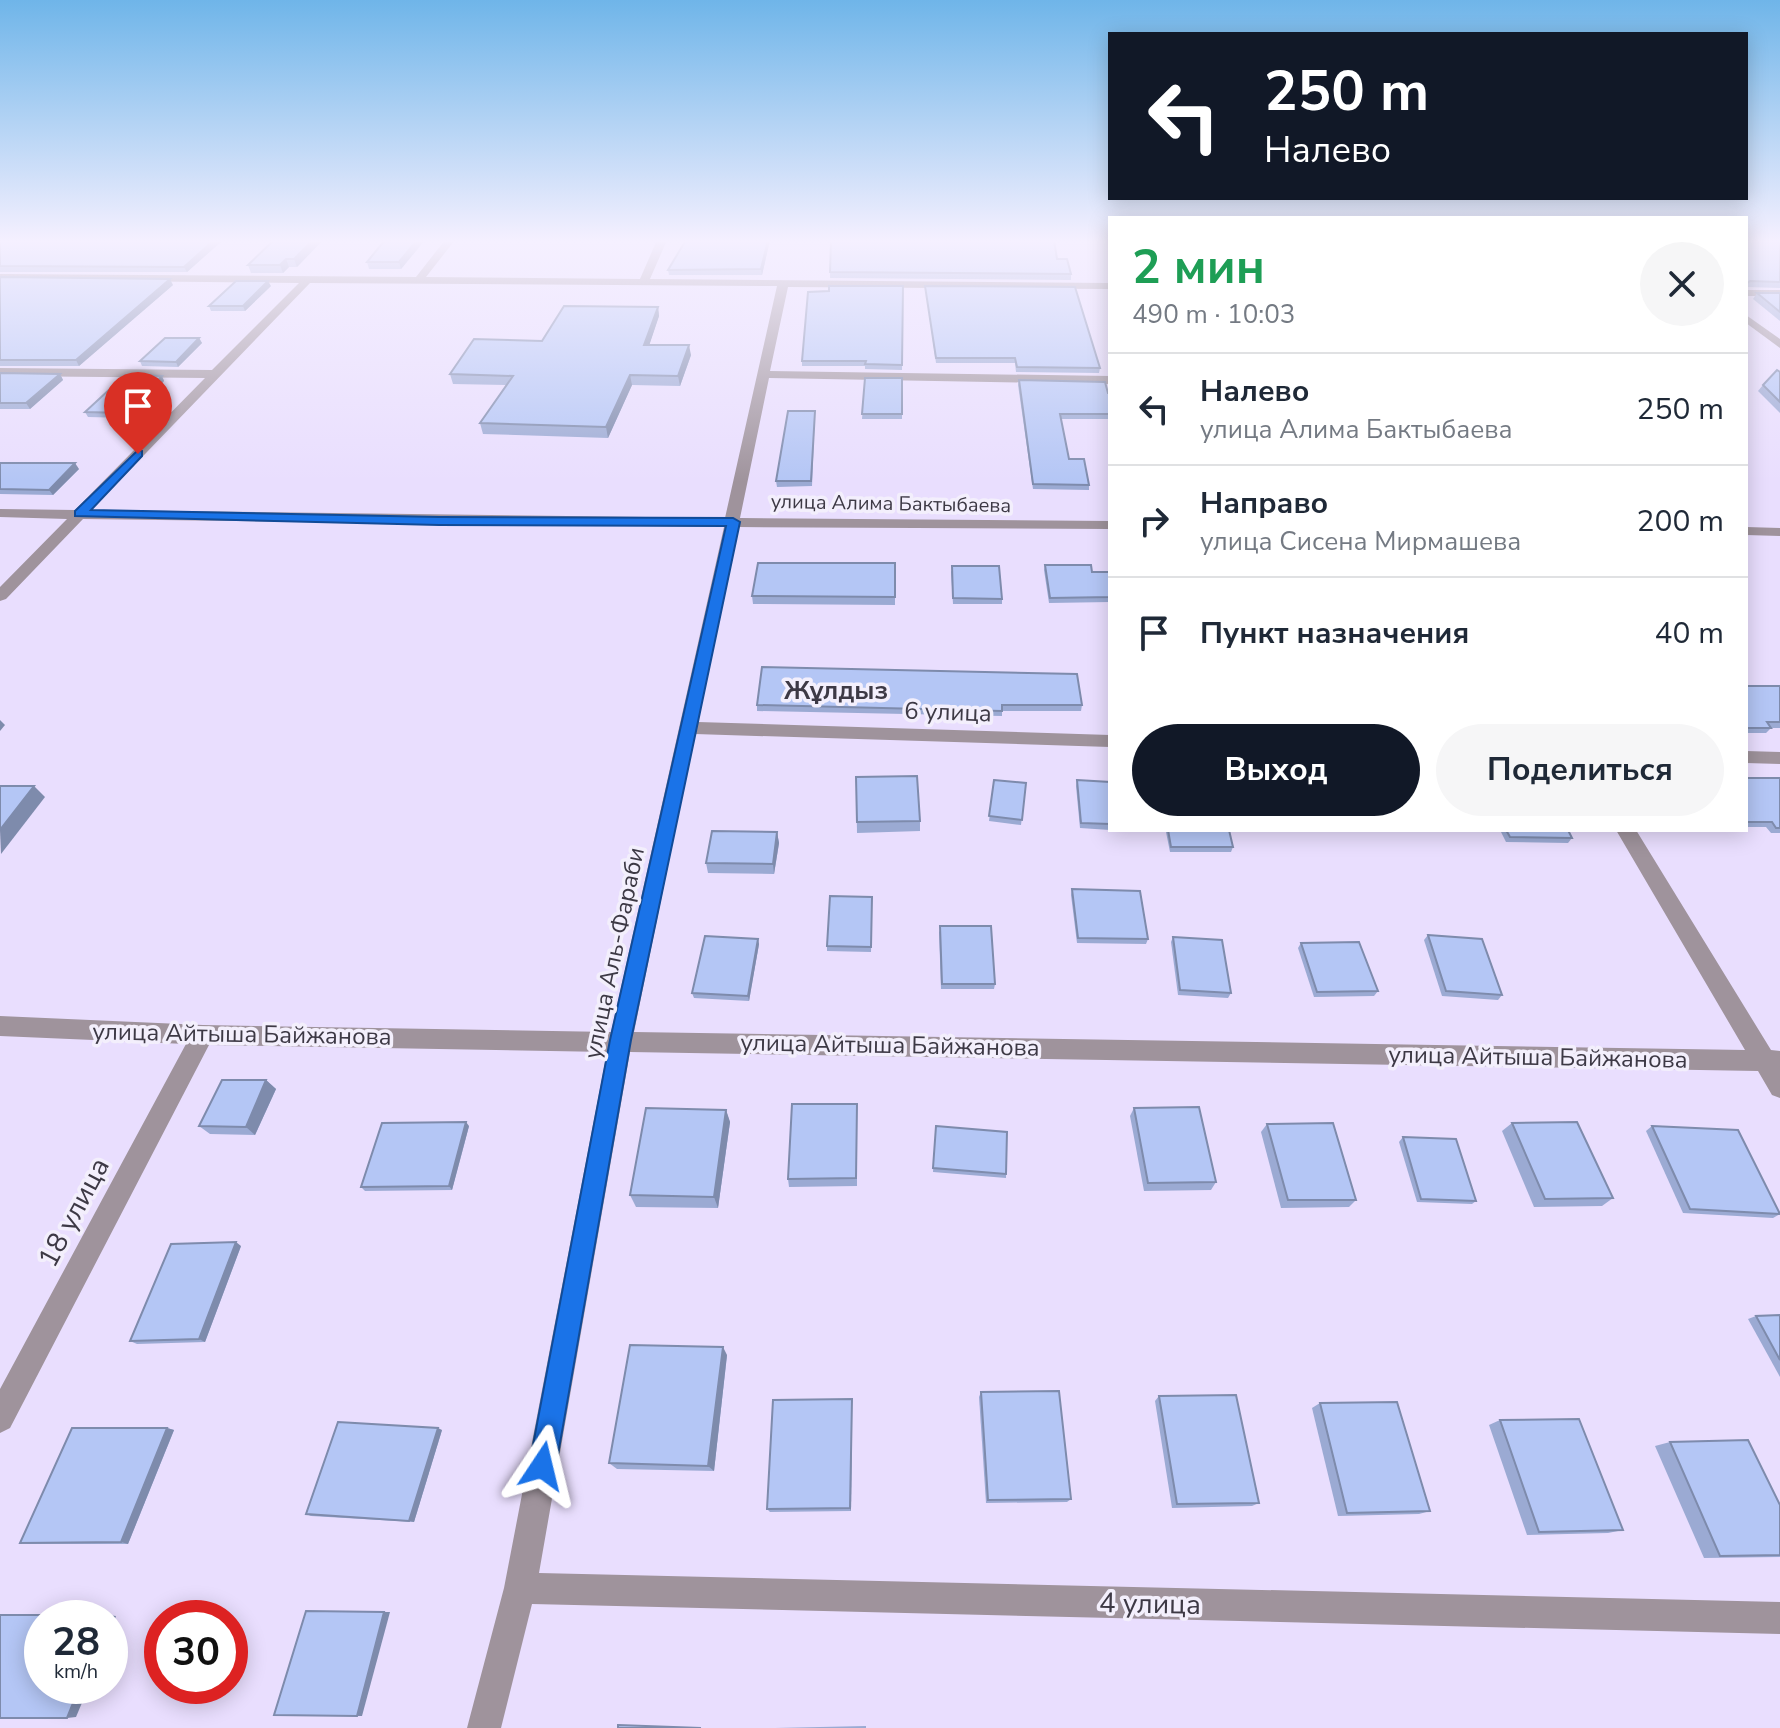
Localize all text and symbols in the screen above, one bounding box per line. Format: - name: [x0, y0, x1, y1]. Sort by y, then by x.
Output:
- text: 250 m: [1264, 53, 1429, 130]
- icon: left: [1132, 64, 1236, 168]
- text: Налево: [1264, 126, 1391, 175]
- text: 2 мин: [1132, 234, 1265, 300]
- button: close: [1640, 242, 1724, 326]
- text: 490 m · 10:03: [1132, 297, 1295, 332]
- text: Налево: [1200, 371, 1309, 412]
- pin: [104, 372, 172, 454]
- icon: arrive: [116, 384, 160, 428]
- icon: left: [1132, 387, 1176, 431]
- text: 250 m: [1637, 389, 1724, 430]
- text: улица Алима Бактыбаева: [1200, 412, 1513, 447]
- text: Направо: [1200, 483, 1328, 524]
- street label: улица Алима Бактыбаева: [771, 488, 1011, 519]
- icon: right: [1132, 499, 1176, 543]
- text: 200 m: [1637, 501, 1724, 542]
- text: улица Сисена Мирмашева: [1200, 524, 1521, 559]
- icon: arrive: [1132, 611, 1176, 655]
- text: Пункт назначения: [1200, 613, 1469, 654]
- text: 40 m: [1655, 613, 1724, 654]
- district label: Жұлдыз: [784, 673, 888, 708]
- street label: 6 улица: [904, 694, 992, 730]
- button: Выход: [1132, 724, 1420, 816]
- button: Поделиться: [1436, 724, 1724, 816]
- street label: улица Аль-Фараби: [576, 844, 652, 1062]
- street label: улица Айтыша Байжанова: [92, 1015, 392, 1053]
- street label: улица Айтыша Байжанова: [740, 1026, 1040, 1064]
- street label: улица Айтыша Байжанова: [1388, 1038, 1688, 1076]
- street label: 18 улица: [29, 1151, 119, 1274]
- position arrow: [500, 1424, 584, 1508]
- street label: 4 улица: [1099, 1584, 1201, 1624]
- speed limit sign: 30: [144, 1600, 248, 1704]
- text: 28: [52, 1615, 100, 1669]
- text: km/h: [54, 1658, 98, 1685]

